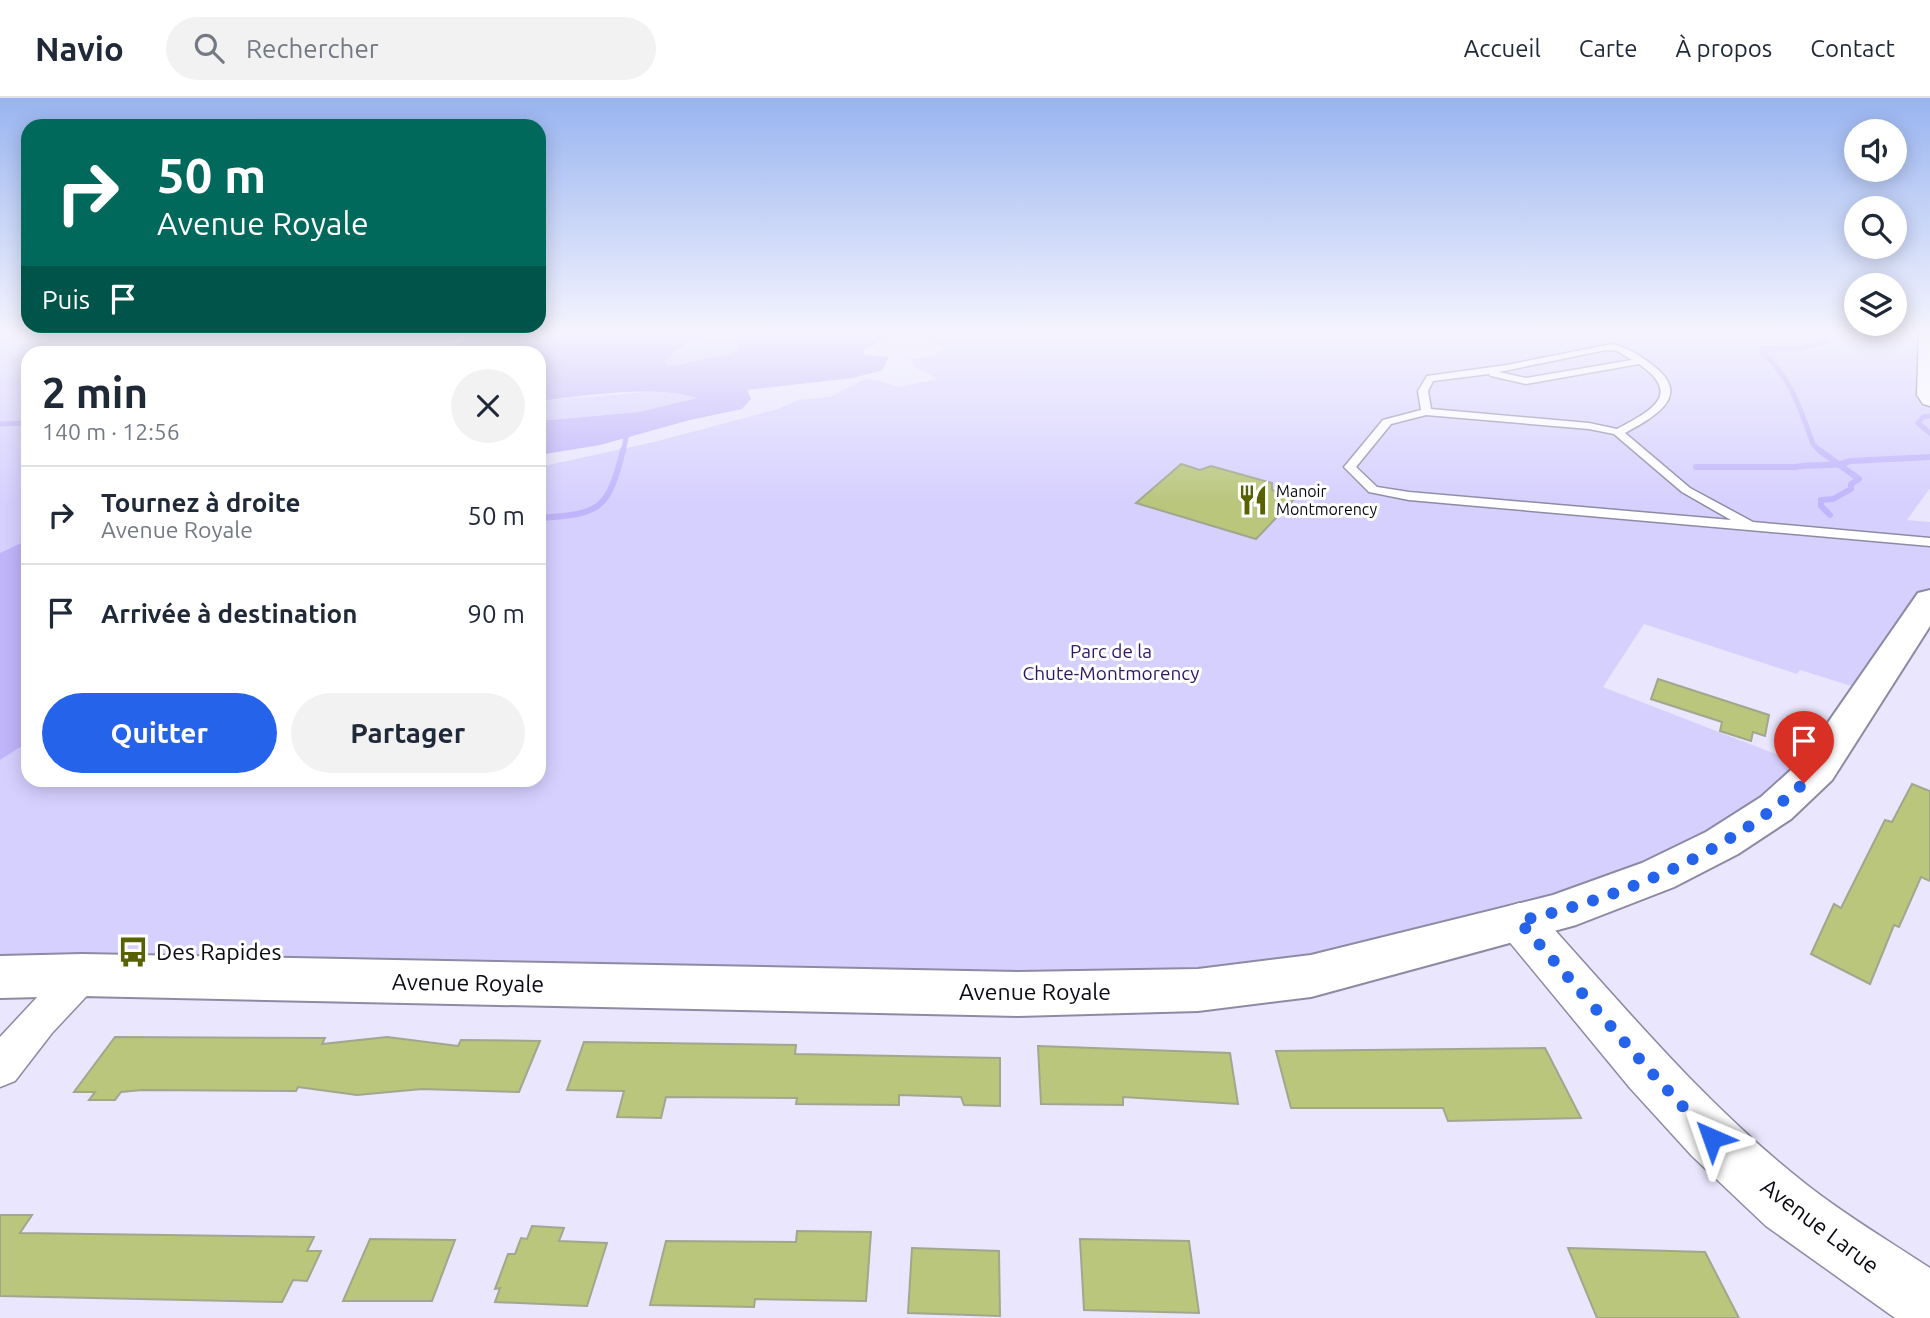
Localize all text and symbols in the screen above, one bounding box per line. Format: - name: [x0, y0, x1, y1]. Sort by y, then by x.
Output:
- search box: [166, 17, 656, 80]
- icon: search: [190, 29, 228, 67]
- text: Navio: [35, 30, 124, 67]
- text: Rechercher: [246, 34, 379, 63]
- text: Accueil: [1464, 35, 1541, 62]
- text: Carte: [1579, 35, 1638, 62]
- text: À propos: [1676, 35, 1772, 62]
- text: Contact: [1810, 35, 1895, 62]
- map controls: [1844, 119, 1907, 336]
- button: sound: [1844, 119, 1907, 182]
- icon: right: [42, 147, 133, 238]
- text: 50 m: [157, 147, 266, 202]
- button: search: [1844, 196, 1907, 259]
- text: Avenue Royale: [157, 205, 369, 241]
- button: layers: [1844, 273, 1907, 336]
- icon: arrive: [104, 280, 142, 318]
- text: Puis: [42, 285, 90, 314]
- text: 2 min: [42, 369, 148, 416]
- button: close: [451, 369, 525, 443]
- text: 140 m · 12:56: [42, 419, 180, 444]
- place label: Manoir Montmorency: [1276, 482, 1377, 518]
- restaurant icon: Manoir Montmorency: [1236, 483, 1270, 517]
- text: Tournez à droite: [101, 488, 300, 517]
- icon: right: [42, 496, 80, 534]
- text: 50 m: [467, 501, 525, 530]
- text: Avenue Royale: [101, 517, 253, 542]
- icon: arrive: [42, 594, 80, 632]
- text: Arrivée à destination: [101, 599, 357, 628]
- text: 90 m: [467, 599, 525, 628]
- park label: Parc de la Chute-Montmorency: [1023, 640, 1199, 684]
- button: Quitter: [42, 693, 277, 773]
- button: Partager: [291, 693, 525, 773]
- pin: [1774, 711, 1834, 783]
- icon: arrive: [1785, 722, 1823, 760]
- bus stop icon: Des Rapides: [116, 935, 150, 969]
- place label: Des Rapides: [156, 939, 281, 964]
- street label: Avenue Royale: [392, 969, 544, 996]
- street label: Avenue Royale: [959, 979, 1111, 1004]
- position arrow: [1675, 1101, 1749, 1175]
- street label: Avenue Larue: [1757, 1173, 1884, 1278]

